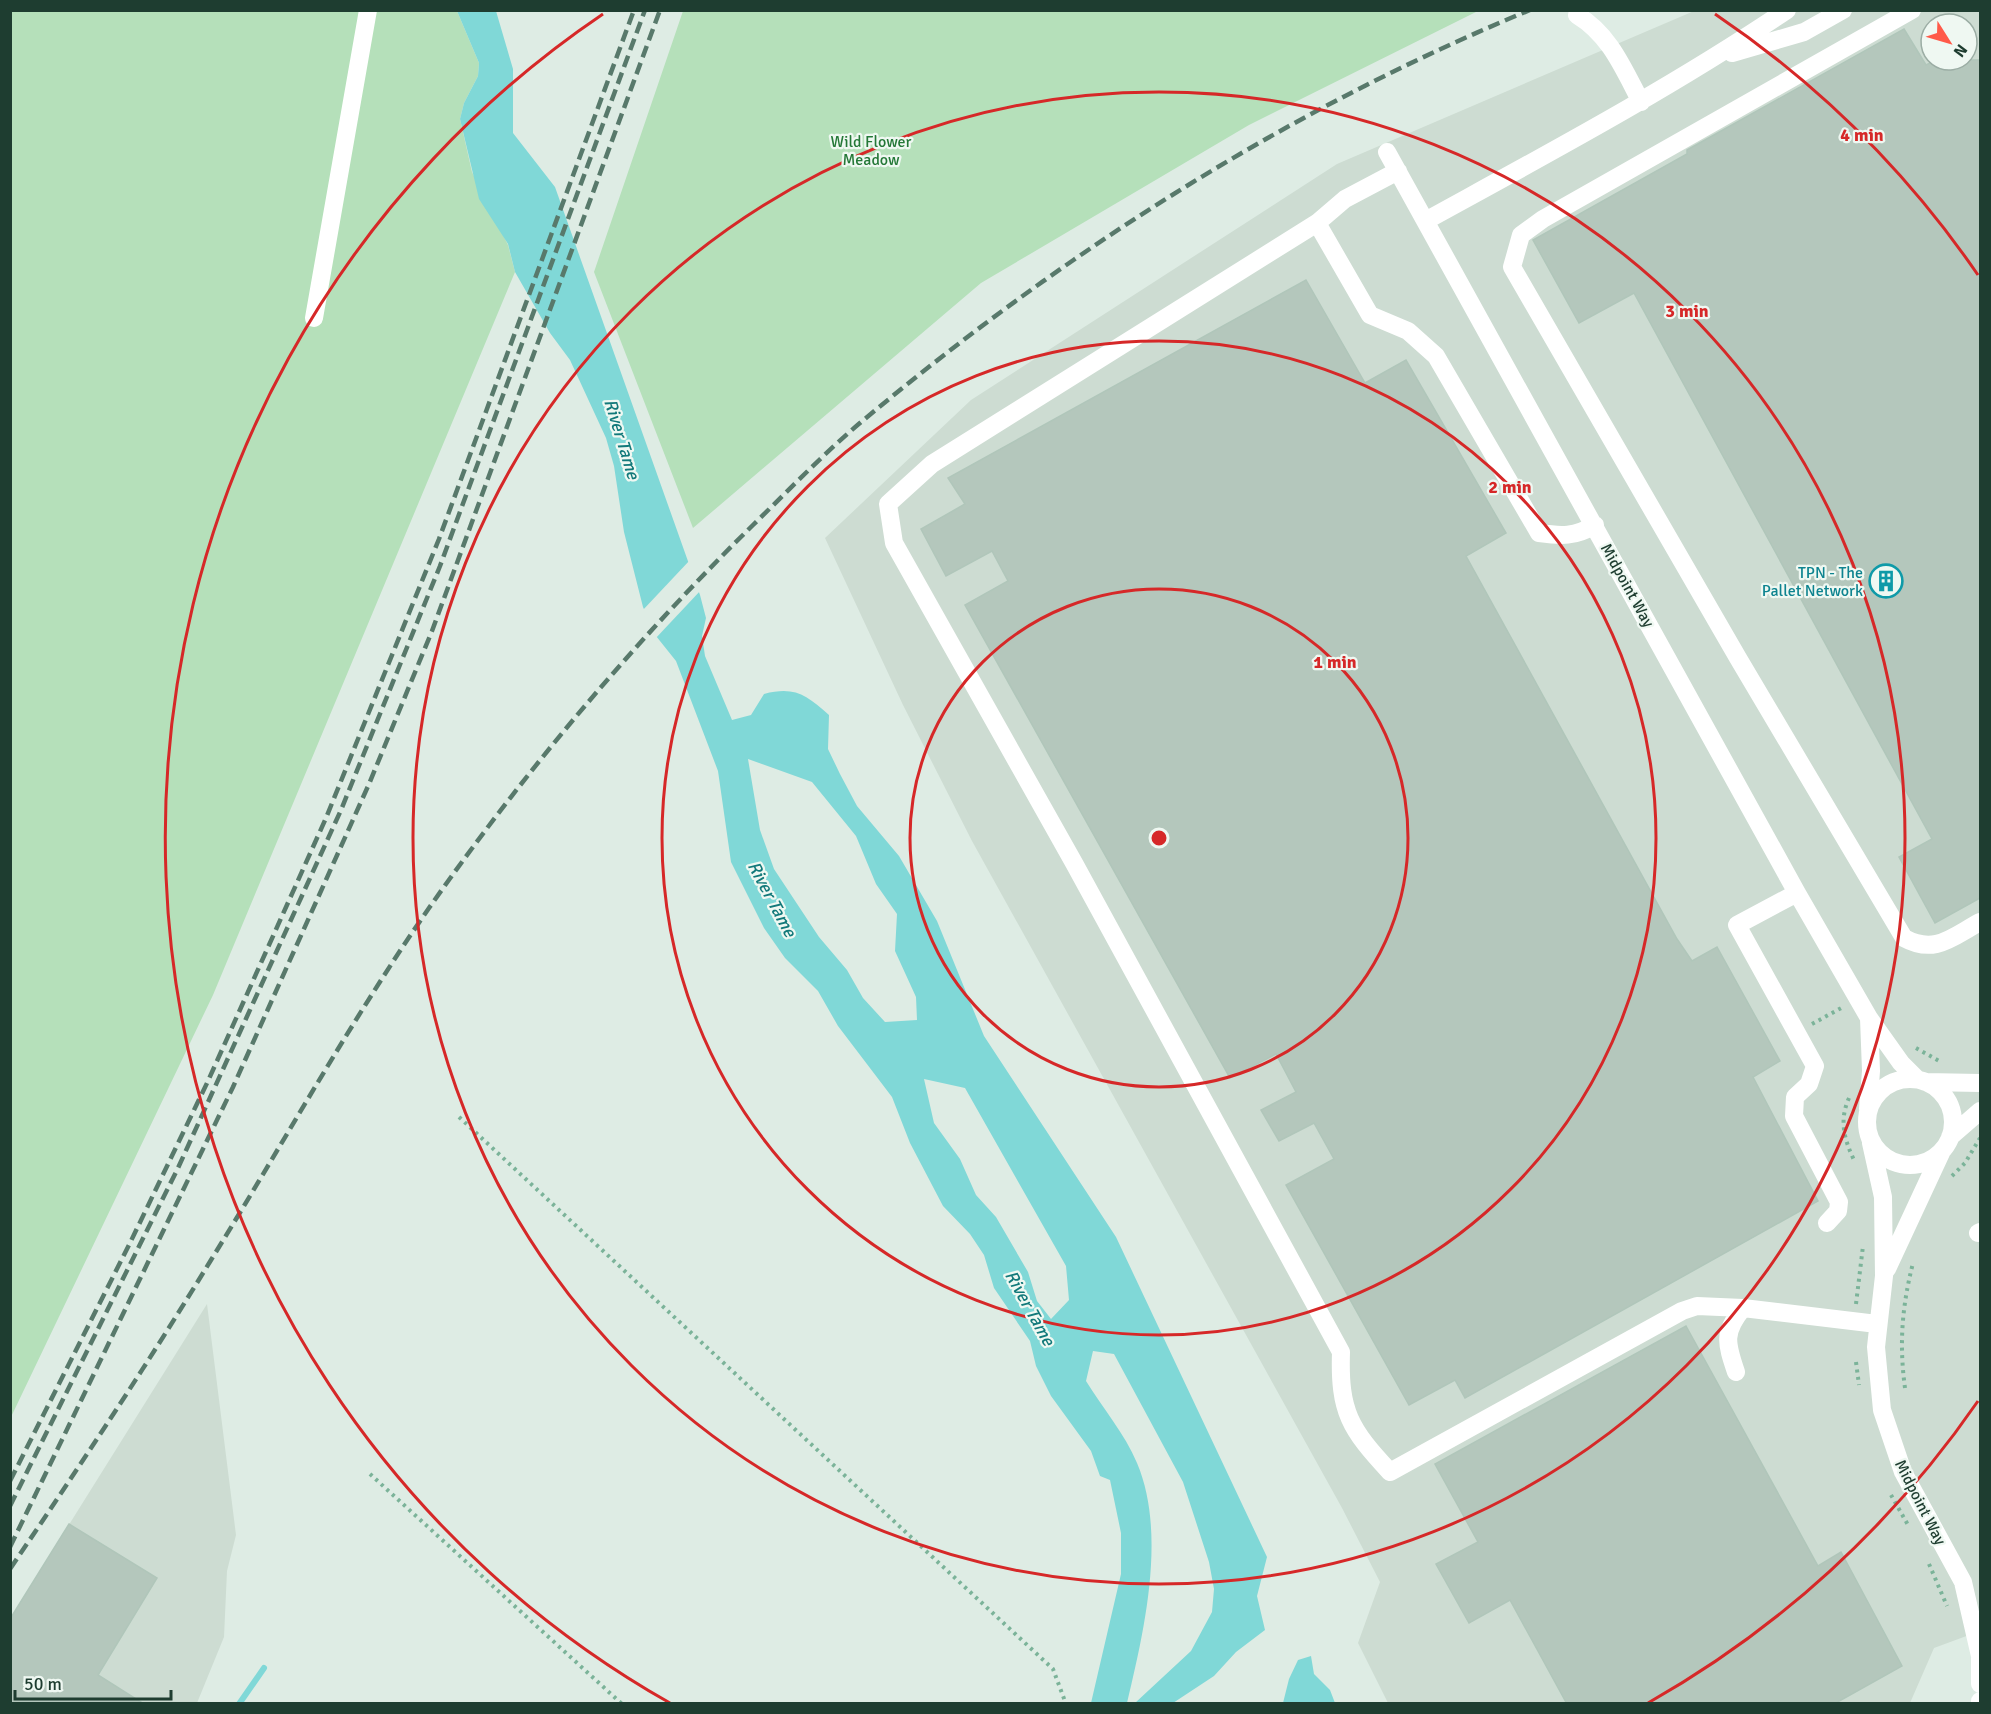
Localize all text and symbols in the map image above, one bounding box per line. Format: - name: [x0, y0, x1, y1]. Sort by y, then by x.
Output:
- north arrow: [1919, 12, 1979, 72]
- text: N: [1949, 40, 1972, 61]
- text: 4 min: [1840, 124, 1884, 146]
- park label: Wild Flower Meadow: [831, 132, 912, 170]
- text: 3 min: [1665, 300, 1709, 322]
- water label: River Tame: [599, 396, 645, 483]
- text: 2 min: [1488, 476, 1532, 498]
- street label: Midpoint Way: [1596, 540, 1659, 632]
- place label: TPN - The Pallet Network: [1762, 563, 1863, 601]
- building icon: TPN - The Pallet Network: [1868, 563, 1904, 599]
- text: 1 min: [1313, 651, 1357, 673]
- centre of rings: [1149, 828, 1169, 848]
- water label: River Tame: [743, 857, 802, 942]
- water label: River Tame: [1000, 1266, 1060, 1351]
- street label: Midpoint Way: [1890, 1456, 1950, 1549]
- scale bar: [15, 1663, 171, 1701]
- text: 50 m: [24, 1673, 62, 1695]

